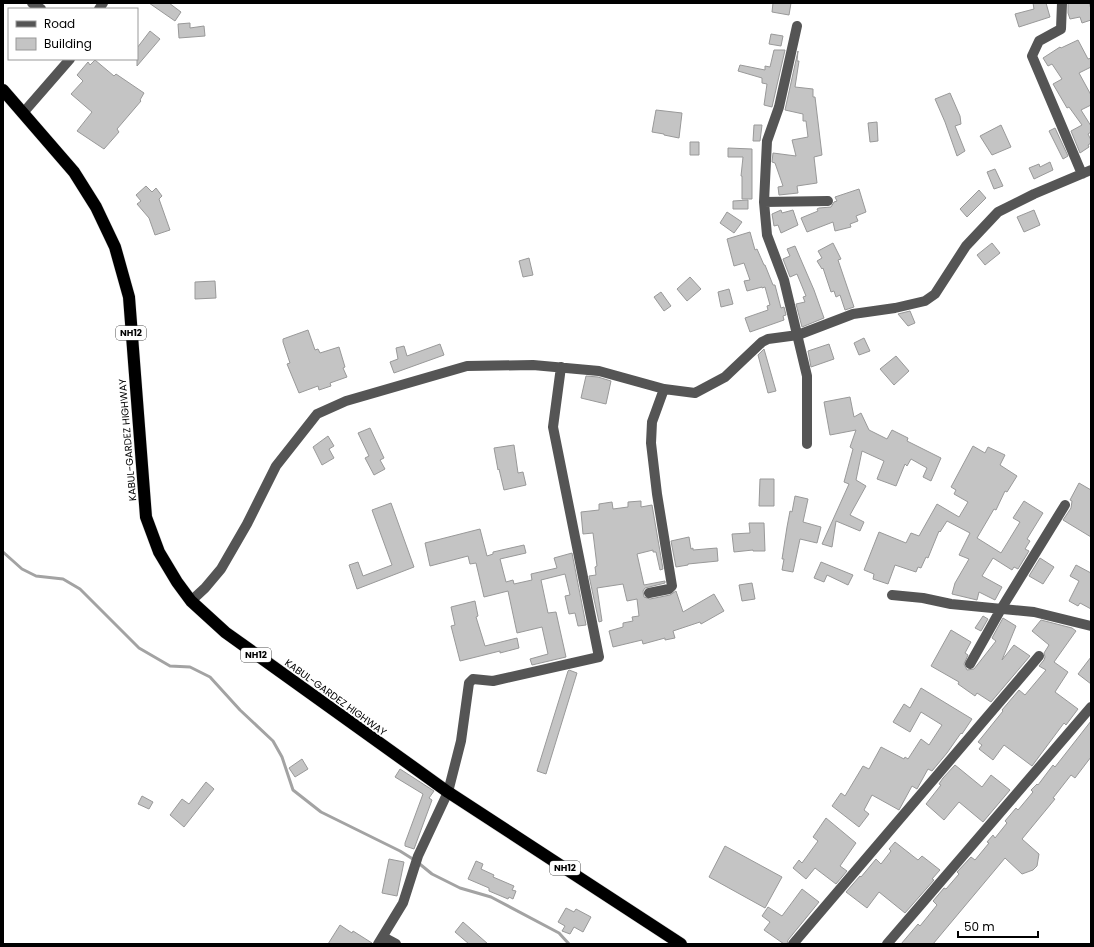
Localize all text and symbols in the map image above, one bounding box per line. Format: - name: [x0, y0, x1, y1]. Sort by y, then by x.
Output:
- legend: [8, 8, 138, 60]
- text: Road: [44, 15, 75, 32]
- text: Building: [44, 35, 92, 52]
- road number: NH12: [116, 326, 146, 340]
- street label: KABUL-GARDEZ HIGHWAY: [115, 378, 140, 502]
- road number: NH12: [241, 648, 271, 662]
- street label: KABUL-GARDEZ HIGHWAY: [282, 655, 390, 740]
- road number: NH12: [550, 861, 580, 875]
- scale bar: [958, 913, 1038, 939]
- text: 50 m: [964, 918, 995, 935]

